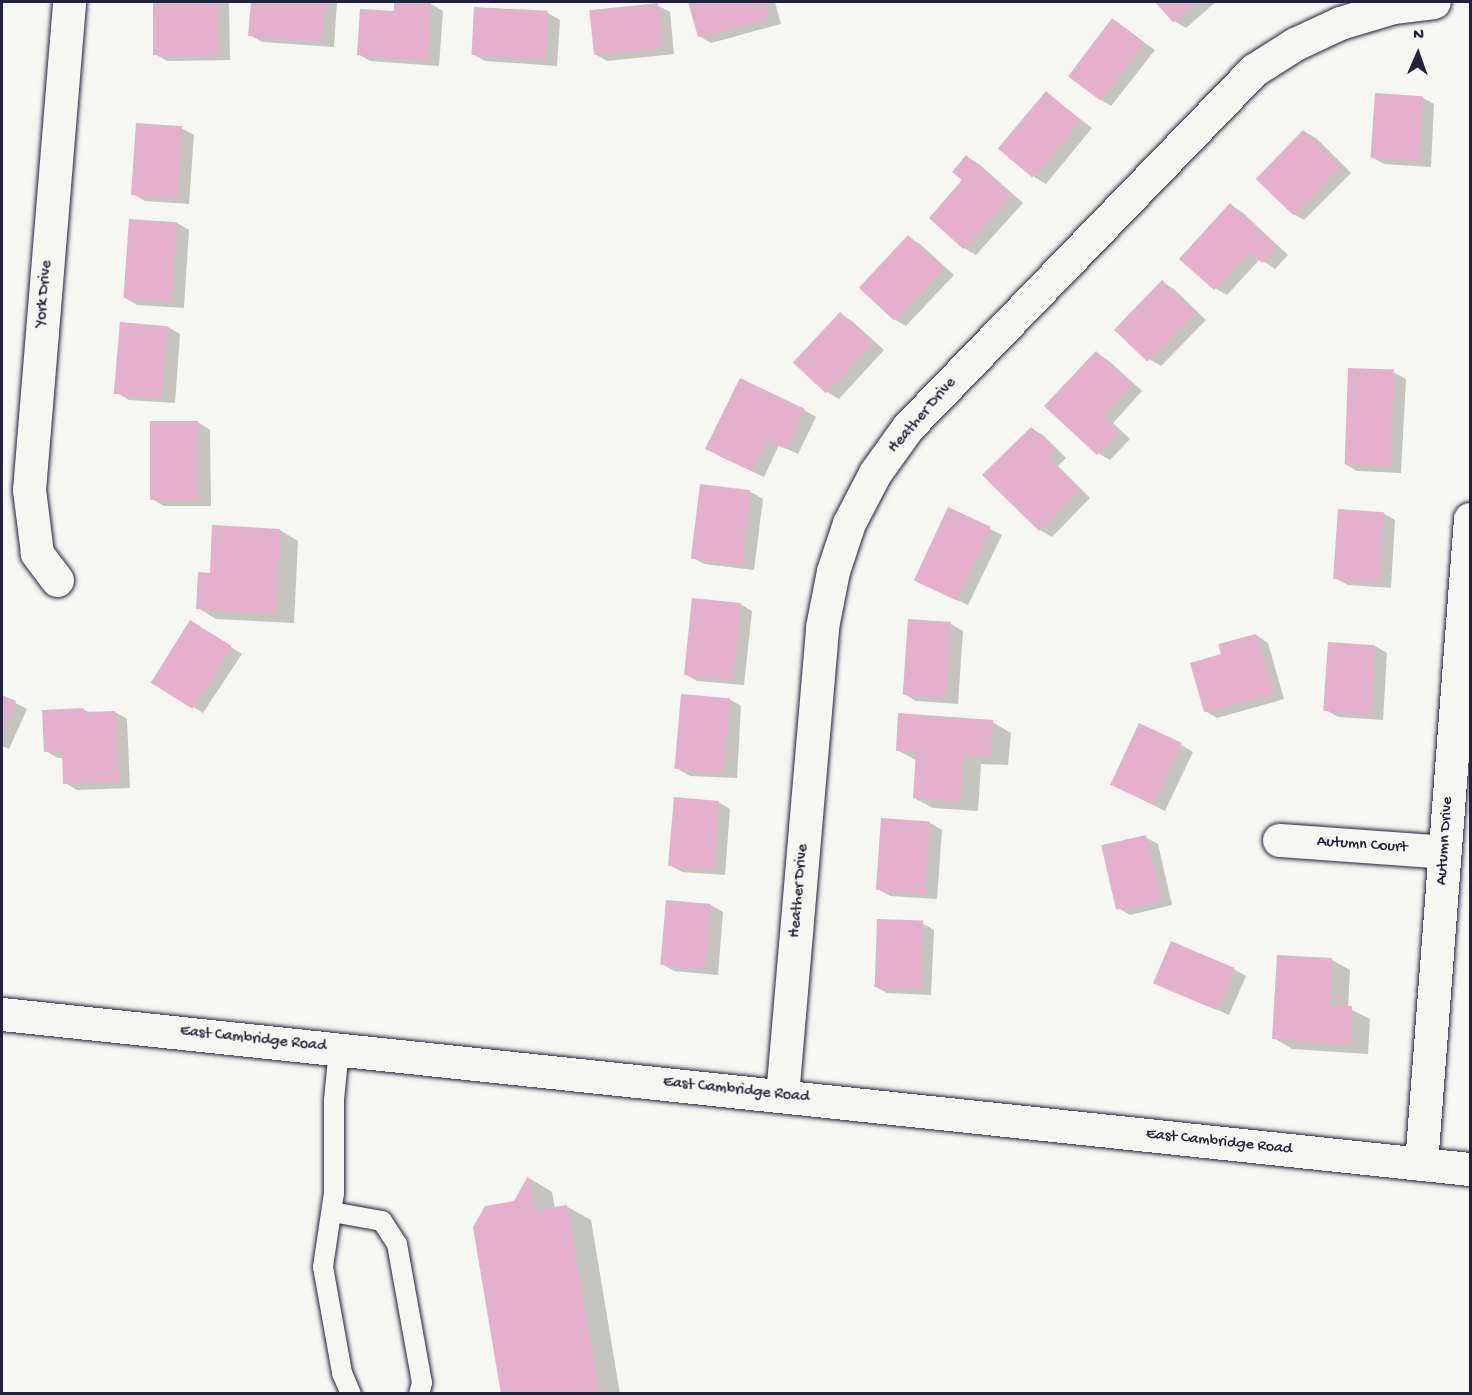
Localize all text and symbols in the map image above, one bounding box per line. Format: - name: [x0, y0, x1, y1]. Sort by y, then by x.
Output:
- north arrow: [1388, 24, 1448, 84]
- text: N: [1413, 26, 1424, 45]
- street label: York Drive: [33, 260, 57, 328]
- street label: Heather Drive: [885, 374, 961, 458]
- street label: Autumn Drive: [1433, 796, 1459, 886]
- street label: Autumn Court: [1316, 833, 1408, 859]
- street label: Heather Drive: [786, 843, 814, 939]
- street label: East Cambridge Road: [179, 1023, 327, 1057]
- street label: East Cambridge Road: [662, 1074, 810, 1108]
- street label: East Cambridge Road: [1145, 1126, 1293, 1160]

